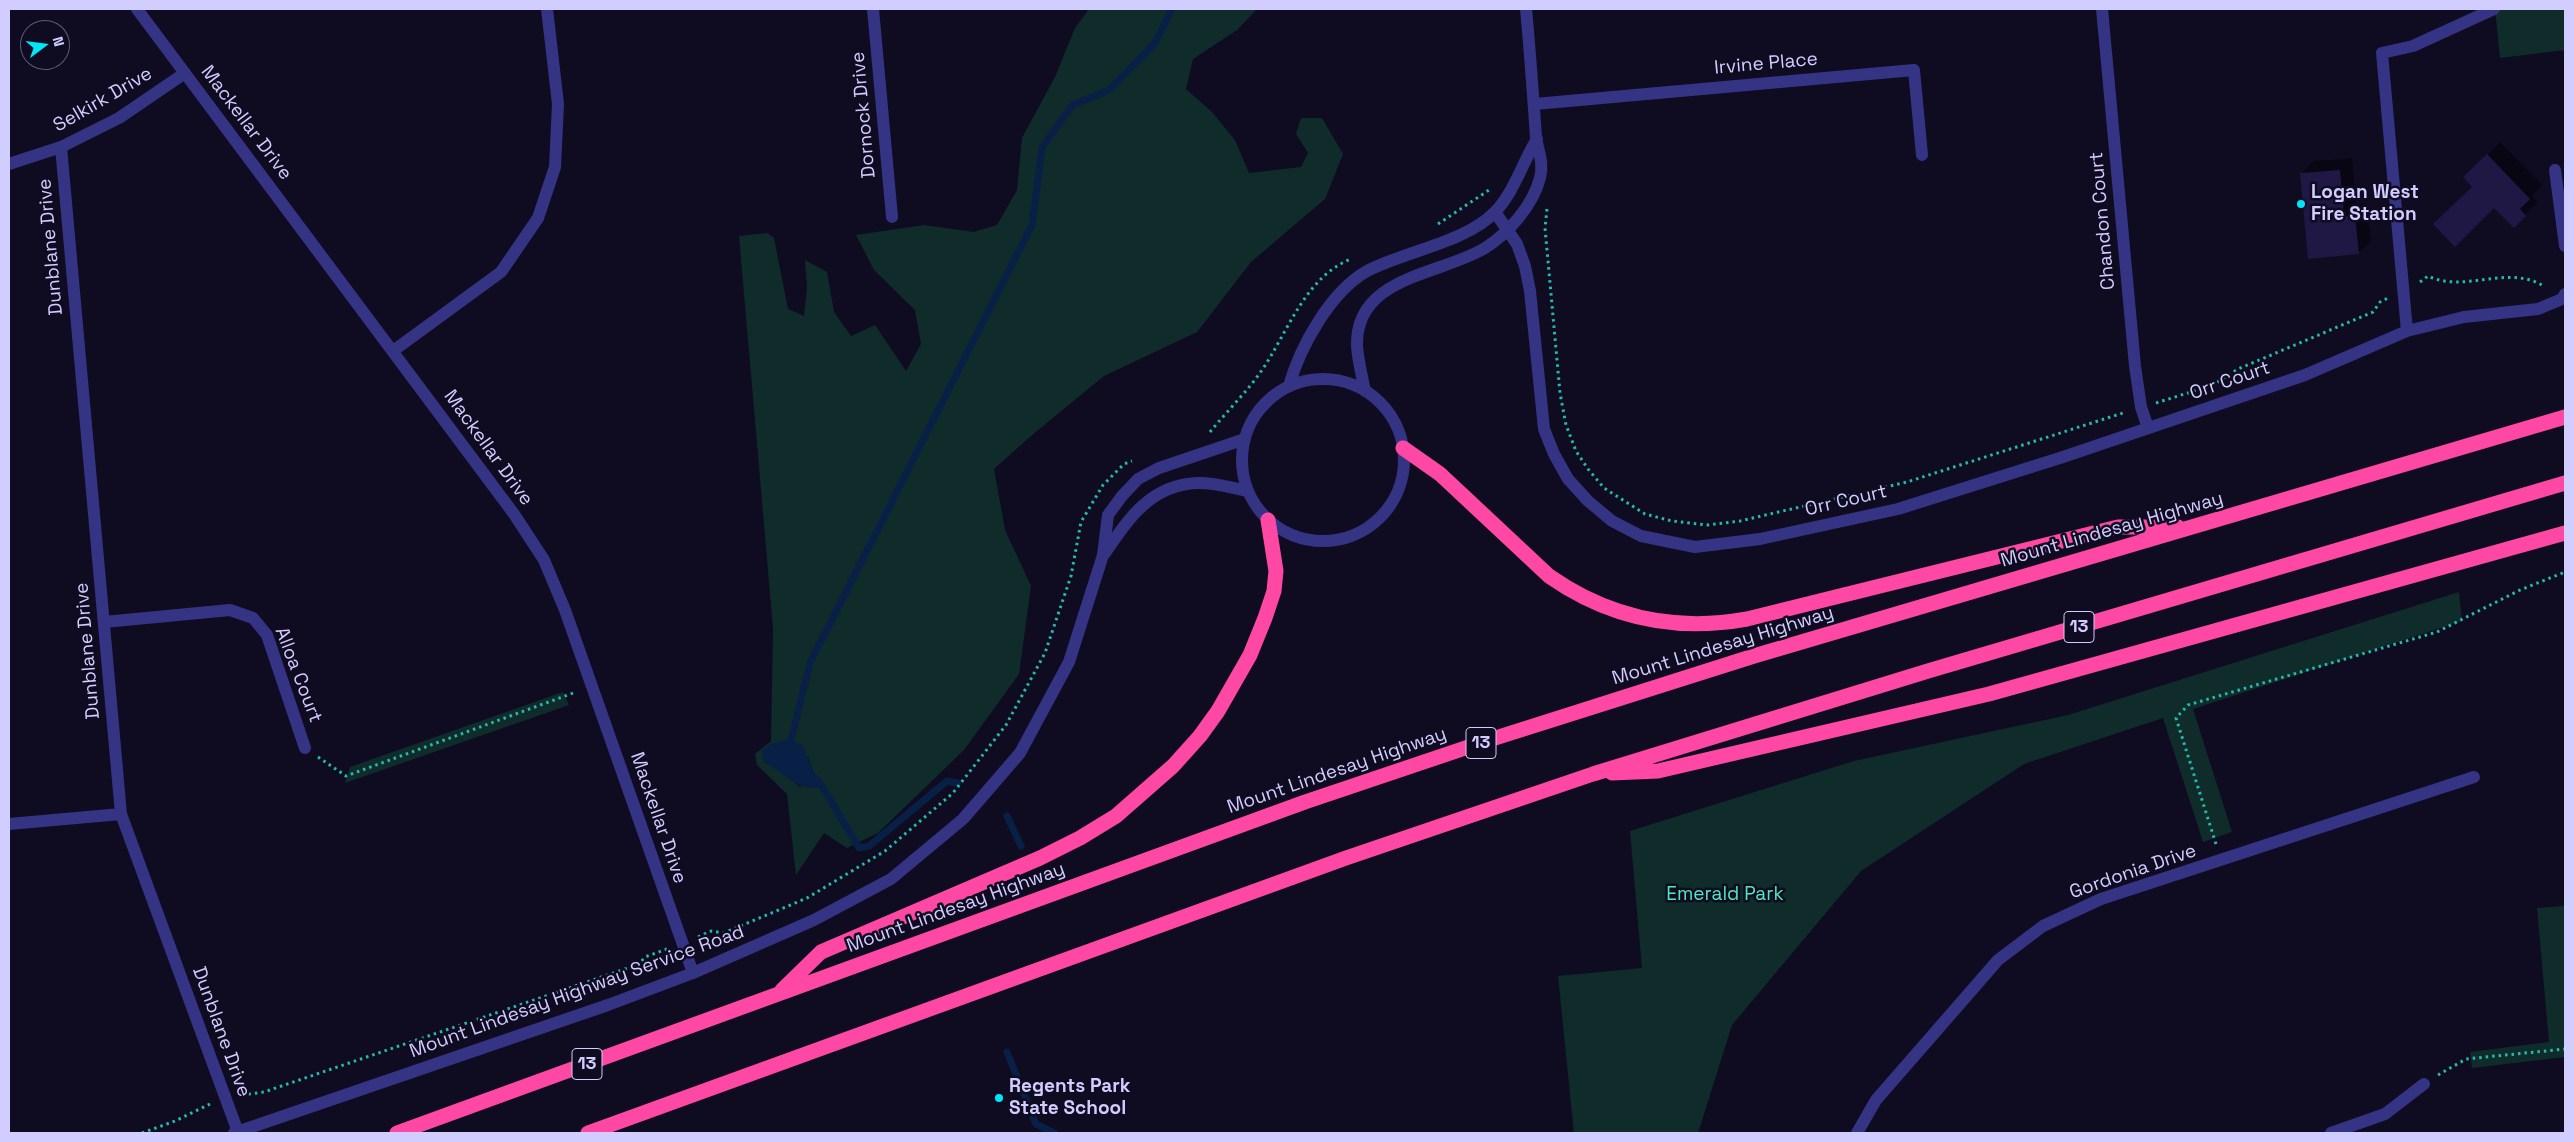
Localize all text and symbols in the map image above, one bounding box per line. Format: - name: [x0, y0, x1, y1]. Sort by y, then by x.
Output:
- north arrow: [20, 20, 70, 70]
- text: N: [49, 35, 68, 48]
- street label: Irvine Place: [1713, 48, 1819, 80]
- street label: Dornock Drive: [847, 51, 881, 179]
- street label: Mackellar Drive: [196, 61, 296, 185]
- street label: Selkirk Drive: [50, 63, 156, 137]
- street label: Chandon Court: [2086, 151, 2120, 291]
- street label: Dunblane Drive: [34, 178, 68, 316]
- place label: Logan West Fire Station: [2311, 182, 2419, 226]
- marker: Logan West Fire Station: [2295, 198, 2307, 210]
- street label: Orr Court: [2187, 357, 2273, 405]
- street label: Mackellar Drive: [438, 386, 538, 510]
- street label: Orr Court: [1803, 481, 1889, 521]
- street label: Mount Lindesay Highway: [1998, 487, 2226, 573]
- street label: Dunblane Drive: [71, 582, 105, 720]
- street label: Mount Lindesay Highway: [1610, 601, 1836, 691]
- road number: 13: [2064, 612, 2094, 642]
- street label: Alloa Court: [269, 624, 327, 726]
- street label: Mount Lindesay Highway: [1224, 723, 1450, 819]
- road number: 13: [1466, 728, 1496, 758]
- street label: Mackellar Drive: [625, 749, 691, 887]
- street label: Gordonia Drive: [2067, 840, 2199, 904]
- street label: Mount Lindesay Highway: [844, 858, 1068, 958]
- park label: Emerald Park: [1666, 884, 1784, 906]
- street label: Mount Lindesay Highway Service Road: [407, 921, 747, 1063]
- street label: Dunblane Drive: [187, 964, 255, 1100]
- road number: 13: [572, 1048, 602, 1080]
- place label: Regents Park State School: [1009, 1076, 1130, 1120]
- marker: Regents Park State School: [993, 1092, 1005, 1104]

